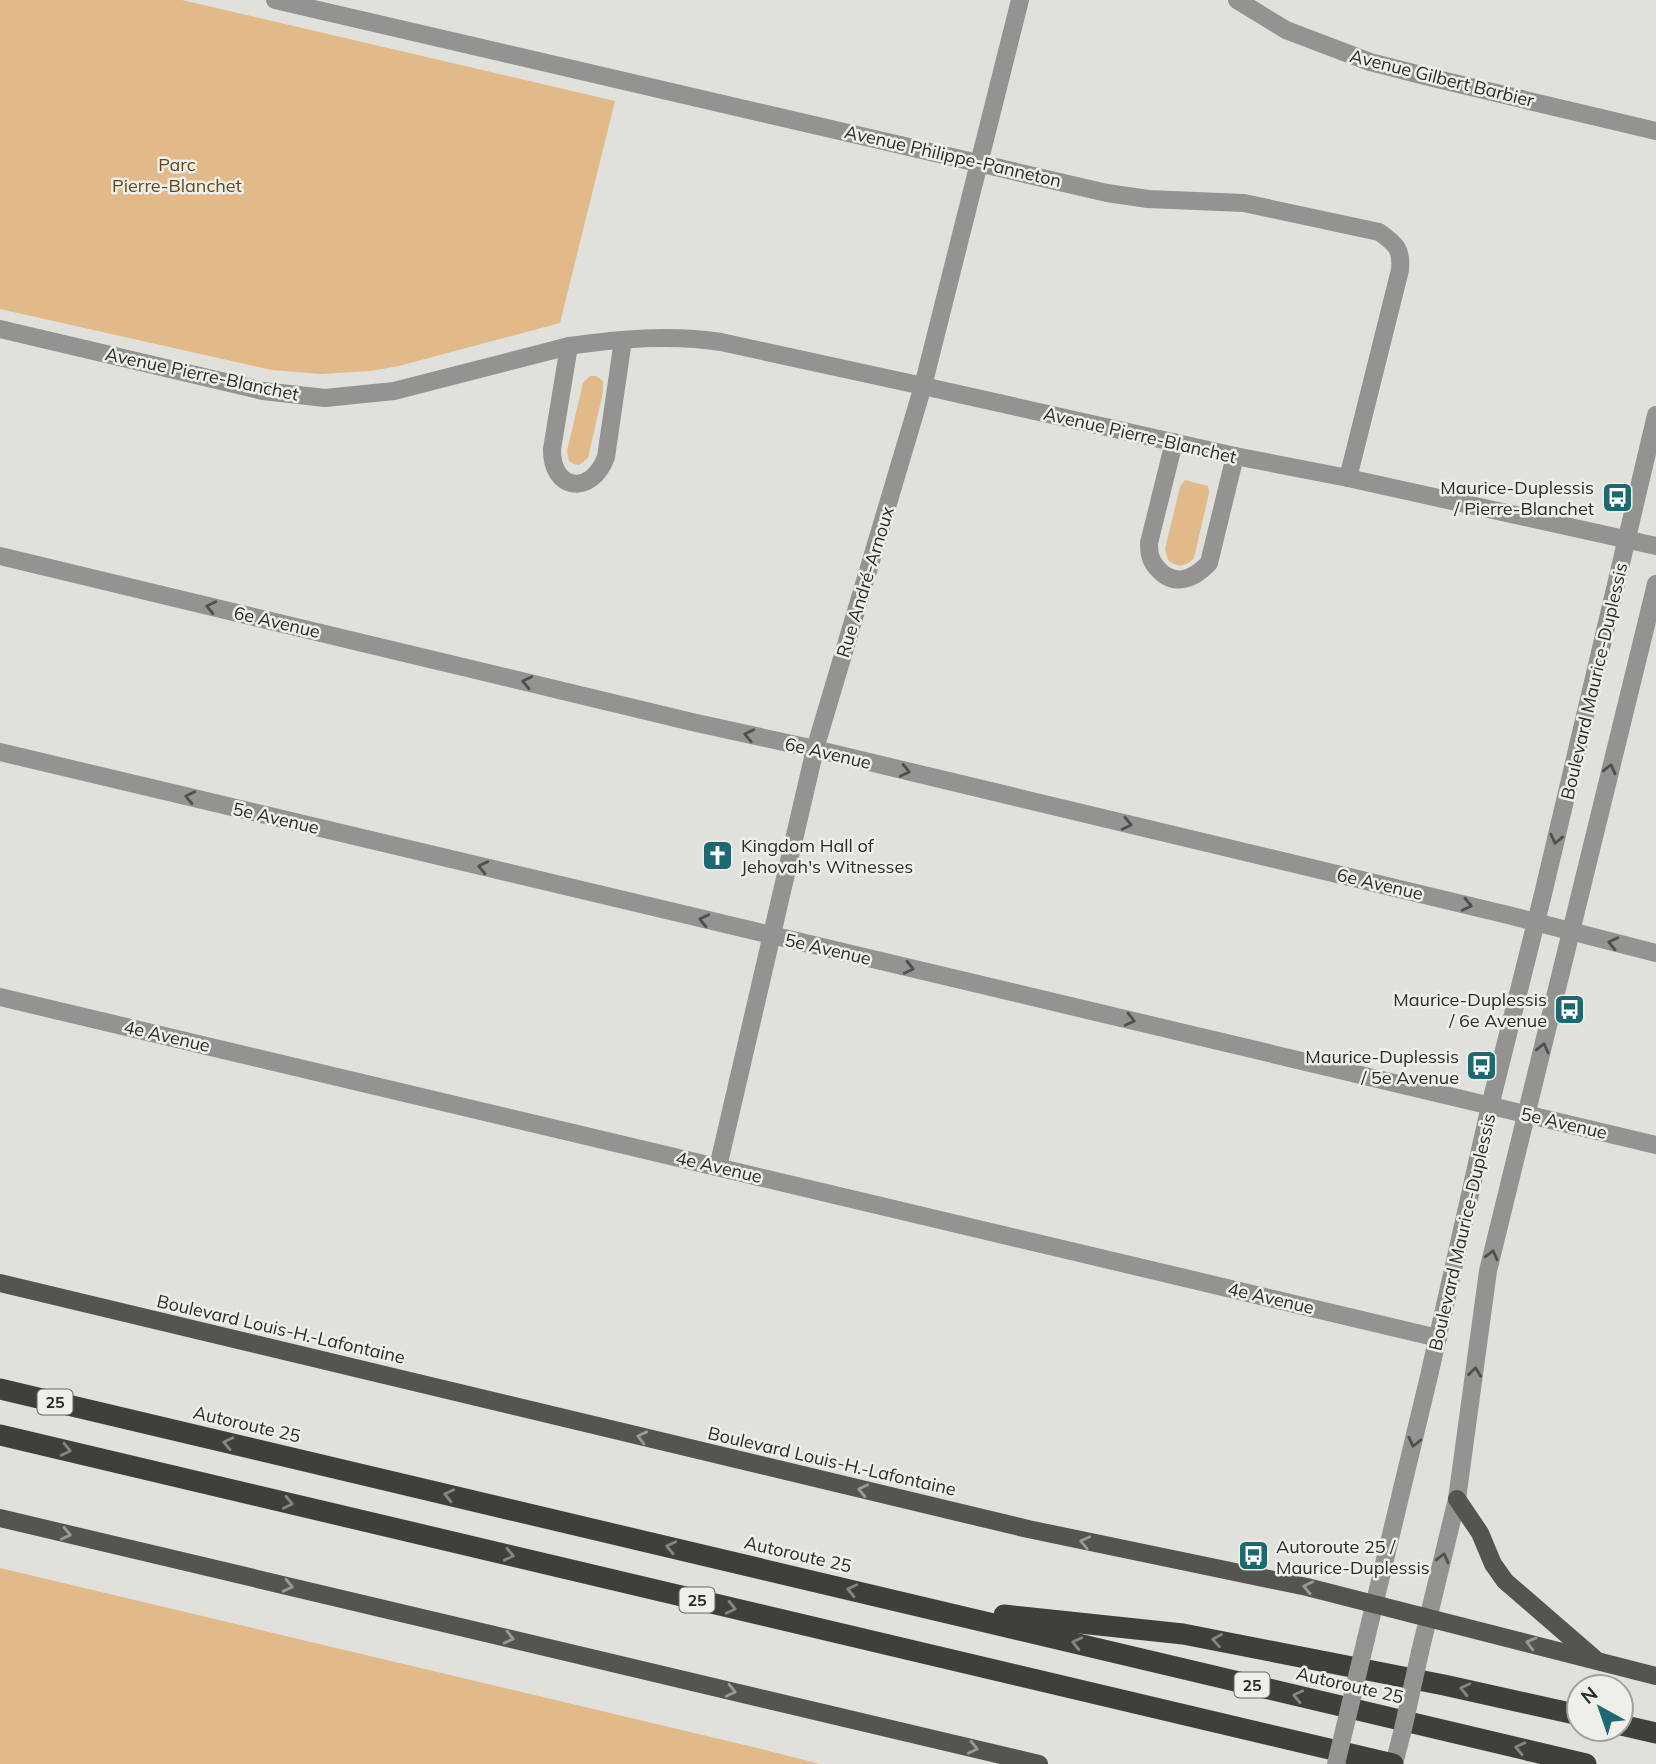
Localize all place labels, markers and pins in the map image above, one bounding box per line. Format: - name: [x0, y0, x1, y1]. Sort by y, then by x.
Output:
- place label: Maurice-Duplessis / Pierre-Blanchet: [1440, 476, 1594, 520]
- bus stop icon: Maurice-Duplessis / Pierre-Blanchet: [1600, 480, 1634, 514]
- place label: Kingdom Hall of Jehovah's Witnesses: [741, 834, 913, 878]
- church icon: Kingdom Hall of Jehovah's Witnesses: [701, 838, 735, 872]
- place label: Maurice-Duplessis / 6e Avenue: [1393, 988, 1547, 1032]
- bus stop icon: Maurice-Duplessis / 6e Avenue: [1553, 992, 1587, 1026]
- place label: Maurice-Duplessis / 5e Avenue: [1305, 1045, 1459, 1089]
- bus stop icon: Maurice-Duplessis / 5e Avenue: [1465, 1049, 1499, 1083]
- place label: Autoroute 25 / Maurice-Duplessis: [1276, 1535, 1430, 1579]
- bus stop icon: Autoroute 25 / Maurice-Duplessis: [1236, 1539, 1270, 1573]

